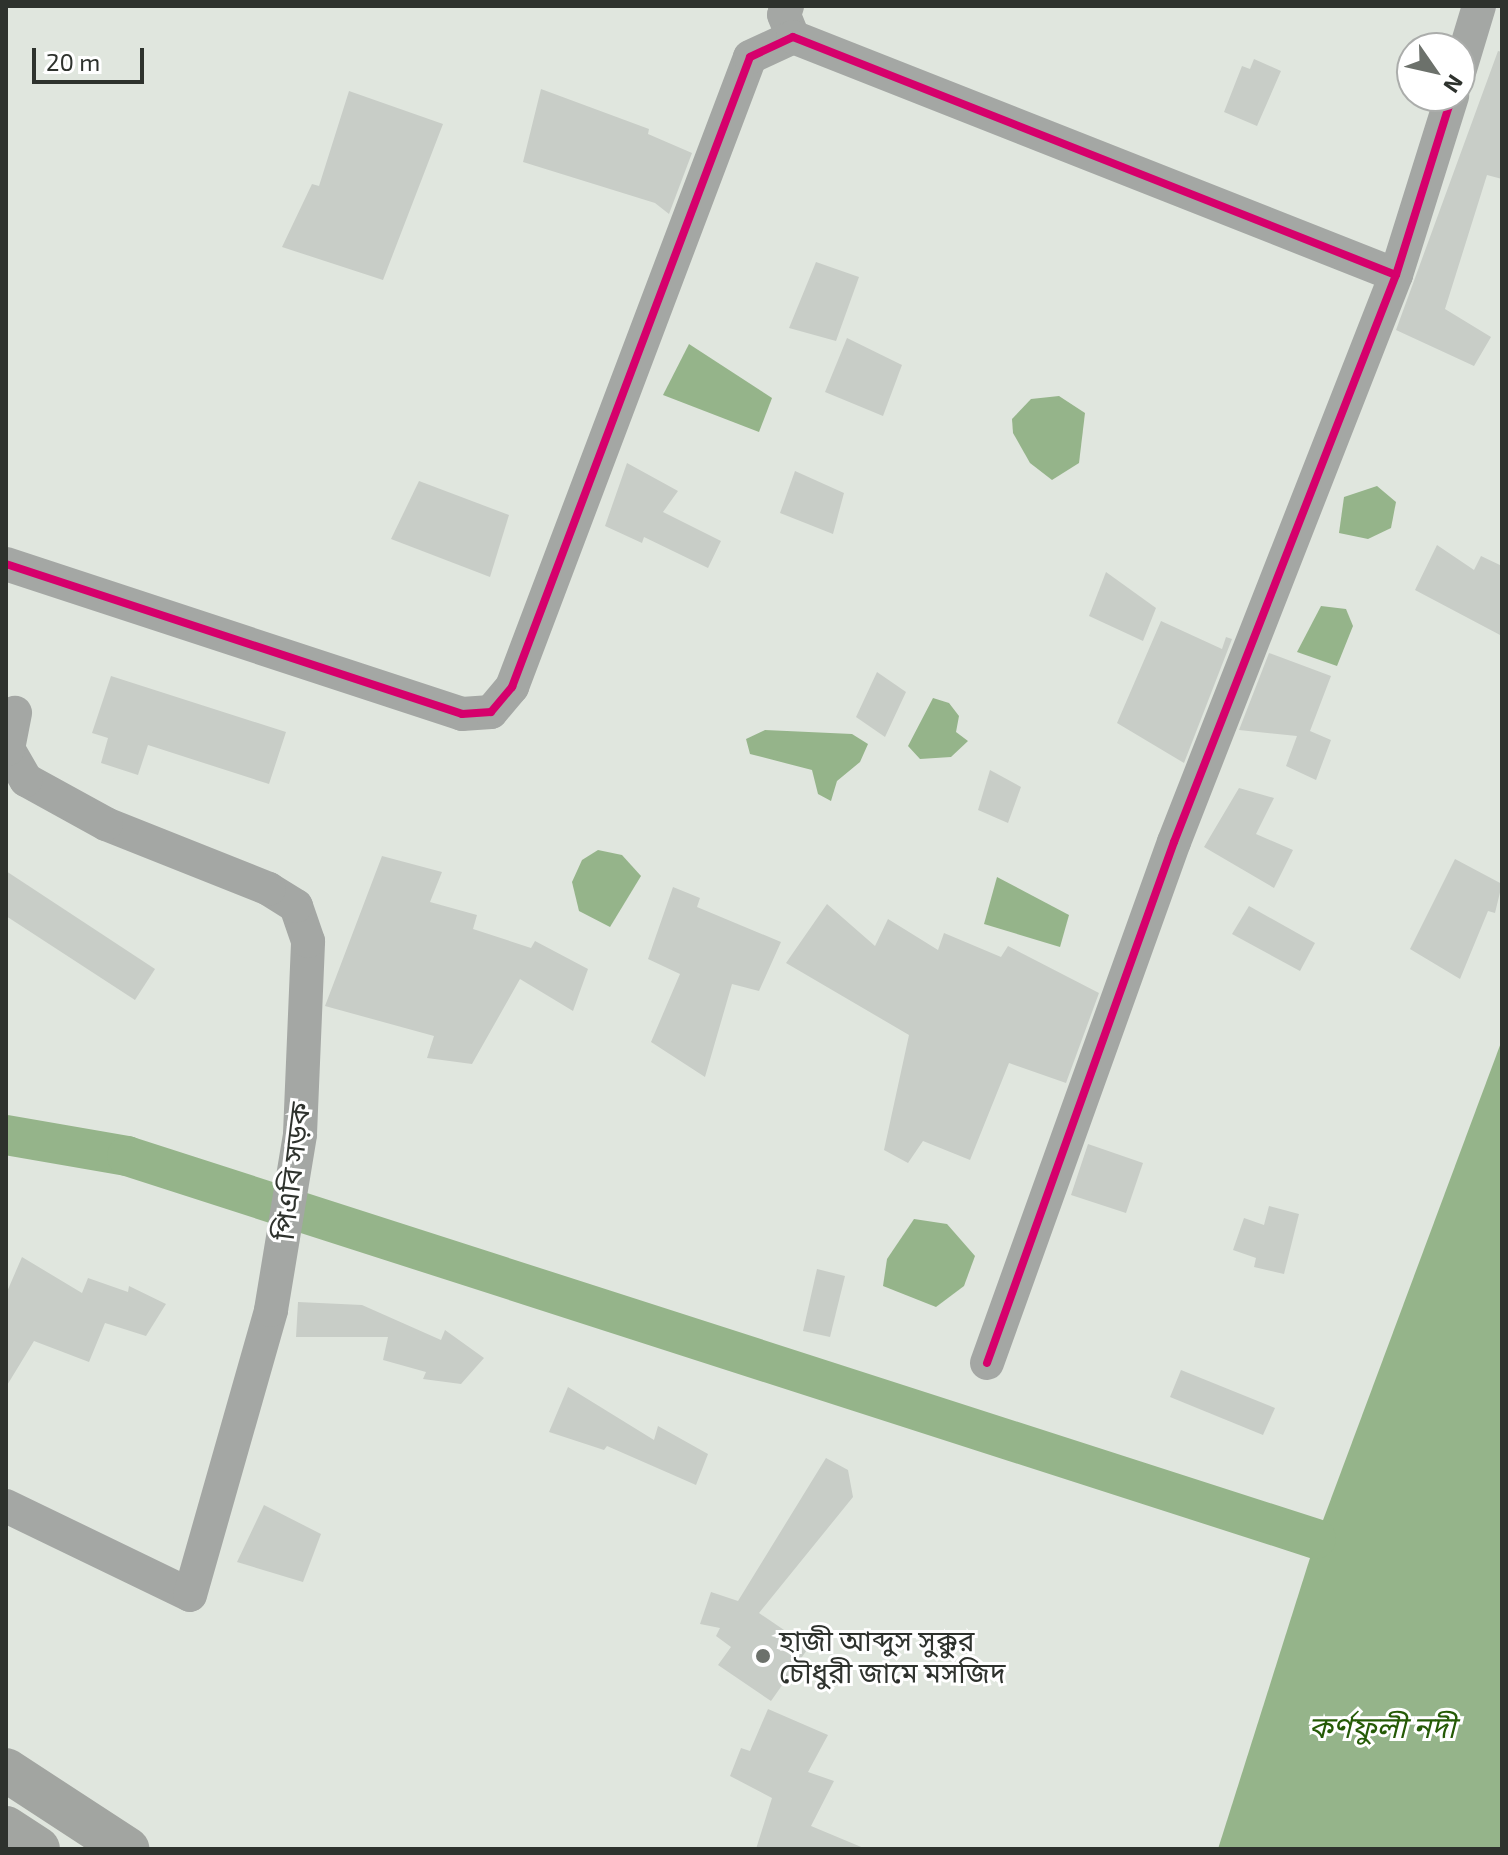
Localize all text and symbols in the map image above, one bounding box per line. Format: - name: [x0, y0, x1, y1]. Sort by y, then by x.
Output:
- scale bar: [36, 32, 148, 82]
- north arrow: [1396, 32, 1476, 112]
- text: 20 m: [46, 47, 100, 76]
- text: N: [1439, 70, 1469, 98]
- street label: পিএবি সড়ক: [266, 1100, 316, 1242]
- place label: হাজী আব্দুস সুক্কুর চৌধুরী জামে মসজিদ: [779, 1623, 1005, 1689]
- marker: হাজী আব্দুস সুক্কুর চৌধুরী জামে মসজিদ: [754, 1647, 772, 1665]
- water label: কর্ণফুলী নদী: [1308, 1708, 1456, 1744]

